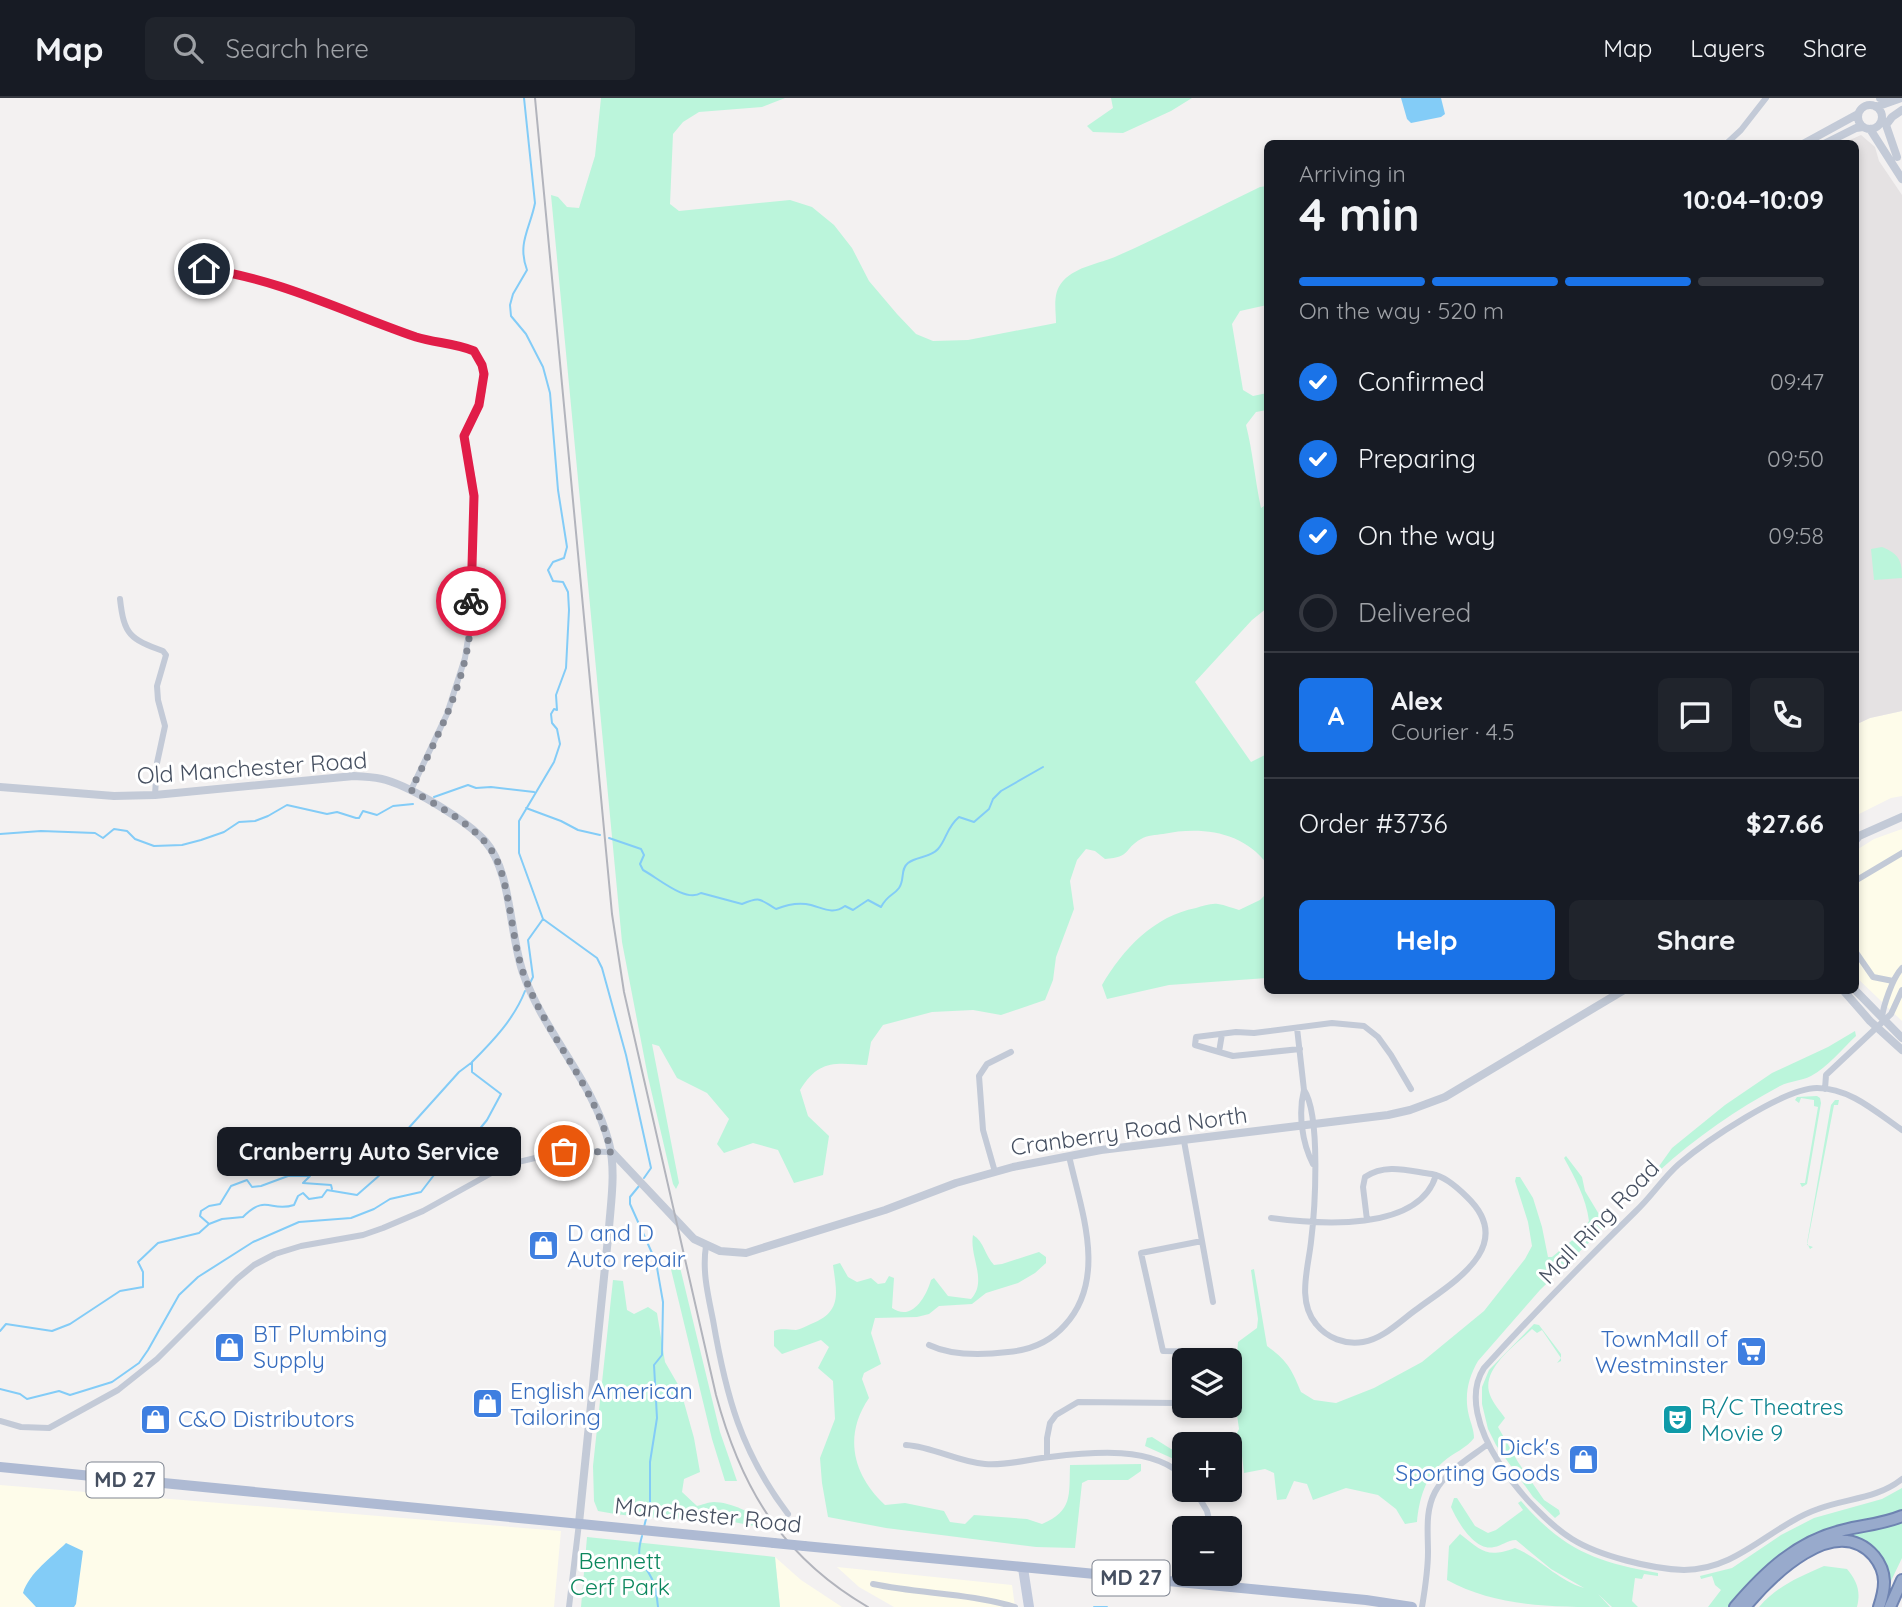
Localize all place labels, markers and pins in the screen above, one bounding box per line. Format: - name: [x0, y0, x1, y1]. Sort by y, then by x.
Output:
- pin: [174, 239, 234, 299]
- pin: [534, 1121, 594, 1181]
- callout: Cranberry Auto Service: [218, 1126, 522, 1176]
- place label: D and D Auto repair: [567, 1218, 686, 1273]
- shop icon: D and D Auto repair: [527, 1229, 561, 1263]
- place label: BT Plumbing Supply: [253, 1319, 387, 1374]
- place label: TownMall of Westminster: [1595, 1324, 1728, 1379]
- shop icon: BT Plumbing Supply: [213, 1330, 247, 1364]
- supermarket icon: TownMall of Westminster: [1734, 1335, 1768, 1369]
- place label: English American Tailoring: [510, 1376, 693, 1431]
- shop icon: English American Tailoring: [470, 1387, 504, 1421]
- place label: R/C Theatres Movie 9: [1701, 1392, 1844, 1447]
- shop icon: C&O Distributors: [138, 1402, 172, 1436]
- theatre icon: R/C Theatres Movie 9: [1661, 1403, 1695, 1437]
- place label: C&O Distributors: [178, 1404, 355, 1433]
- place label: Dick's Sporting Goods: [1395, 1432, 1560, 1487]
- shop icon: Dick's Sporting Goods: [1566, 1443, 1600, 1477]

